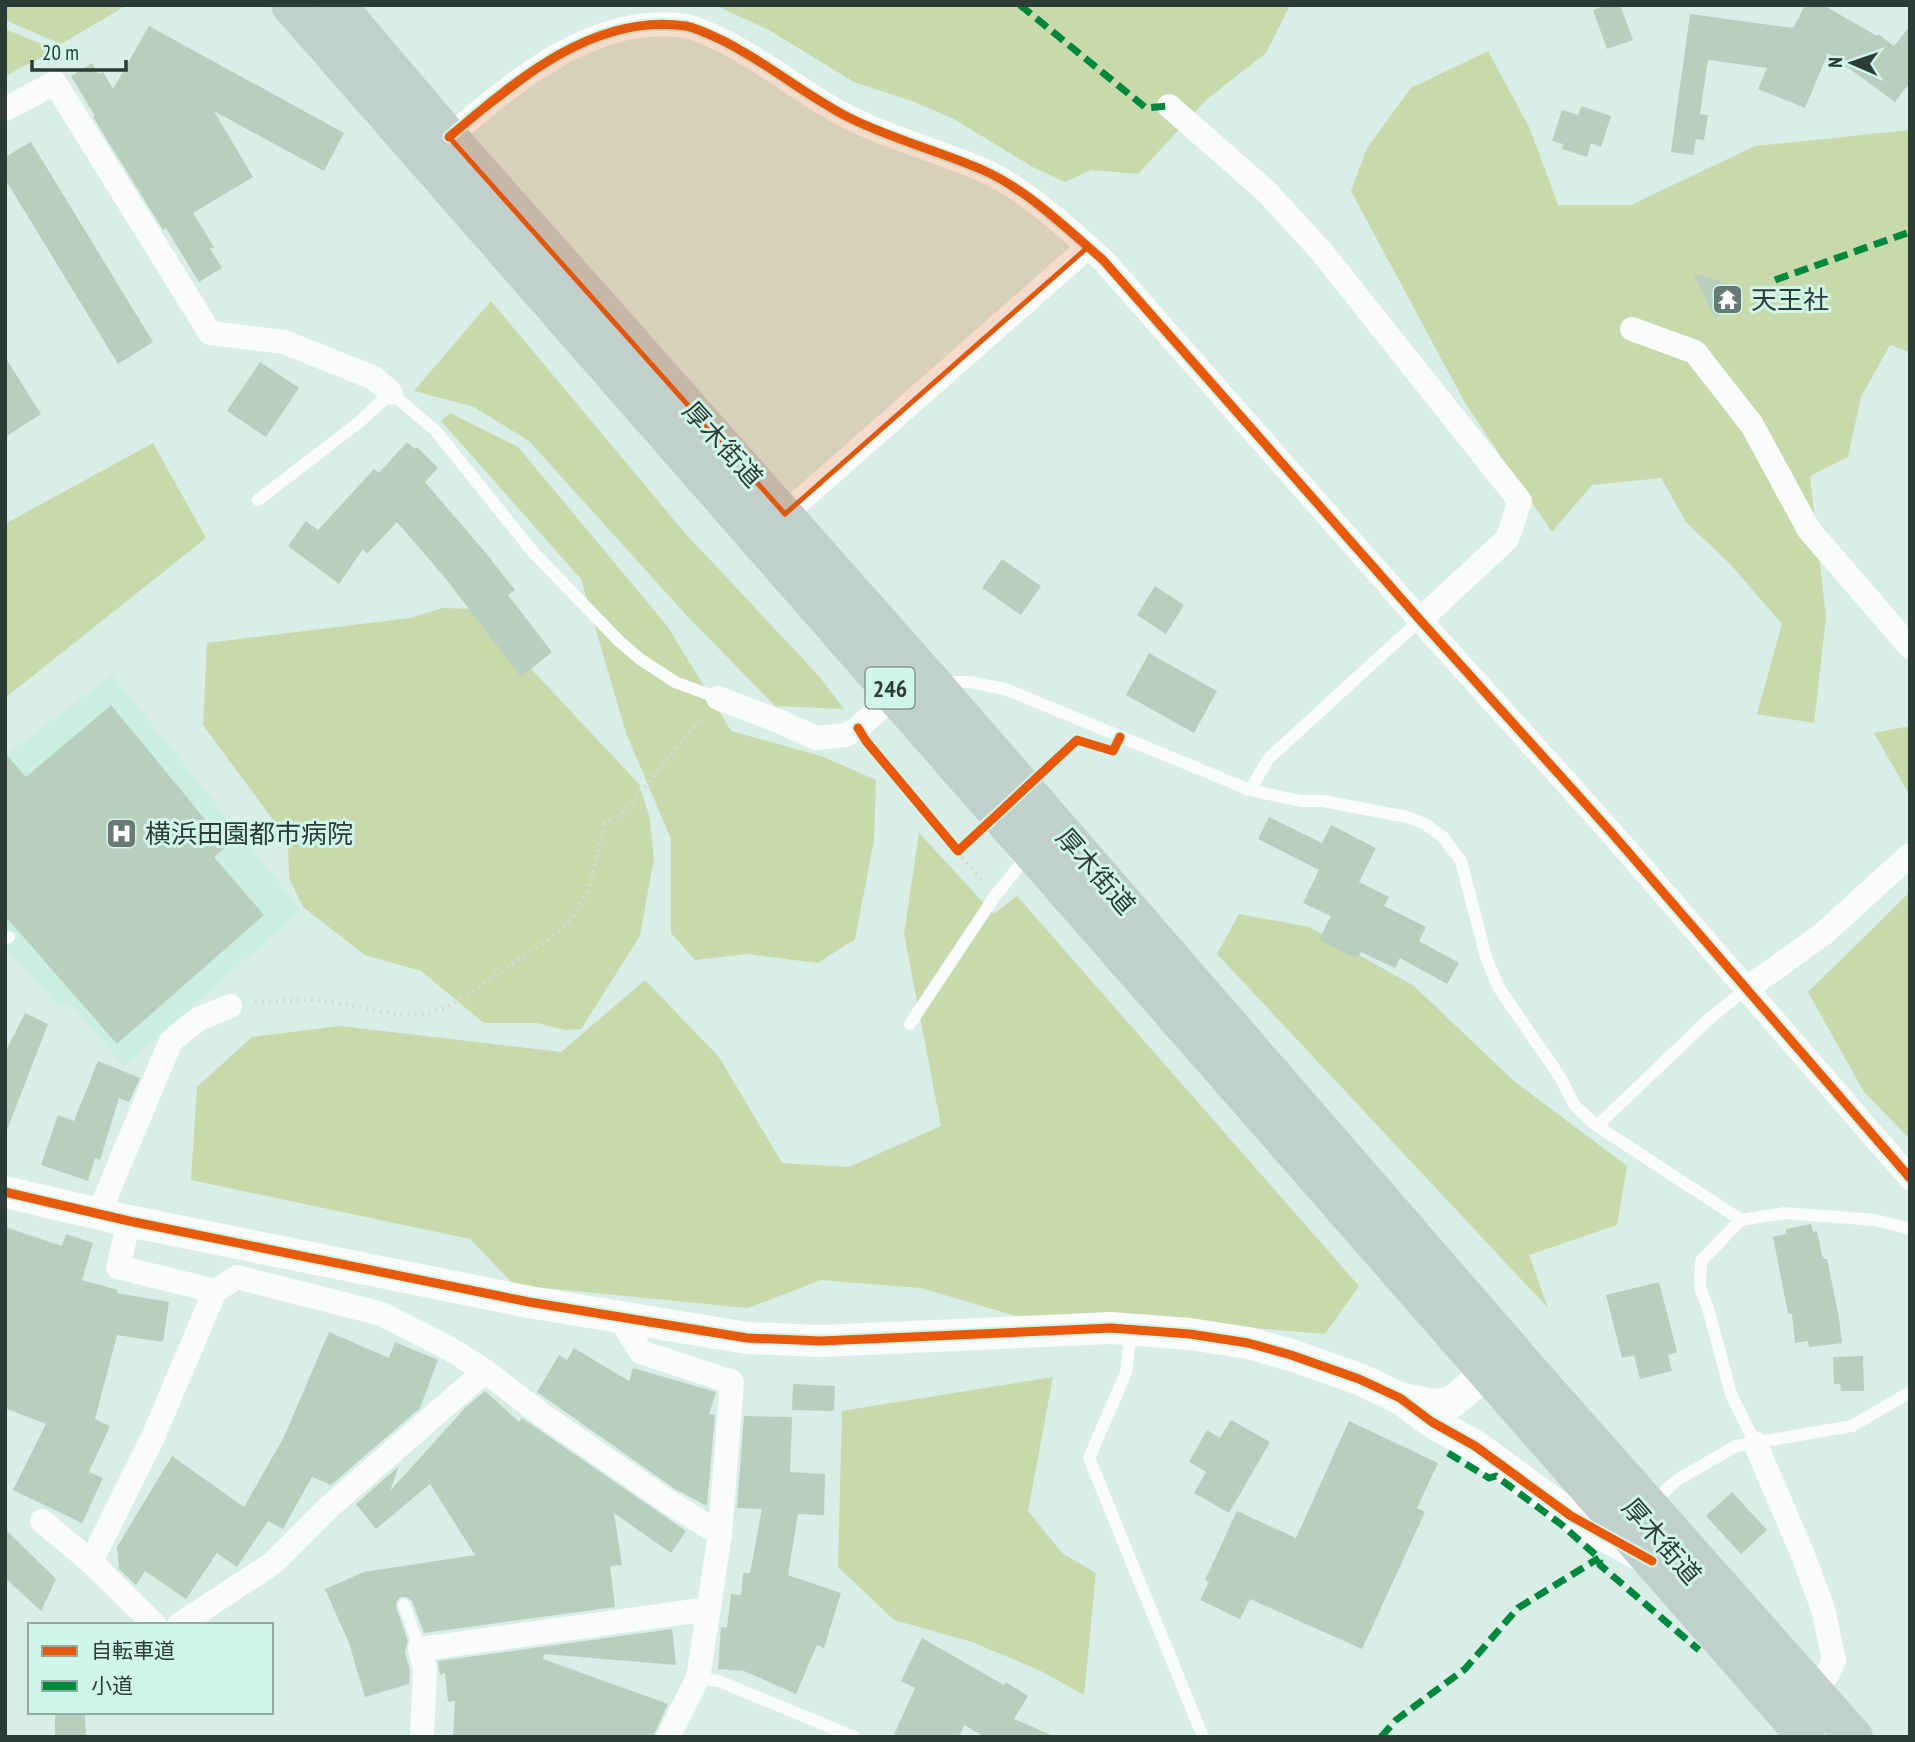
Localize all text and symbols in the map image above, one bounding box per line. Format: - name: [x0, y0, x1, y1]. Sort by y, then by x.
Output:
- scale bar: [32, 28, 126, 72]
- north arrow: [1817, 28, 1887, 98]
- text: 20 m: [42, 39, 79, 66]
- text: N: [1823, 57, 1847, 68]
- temple icon: 天王社: [1711, 282, 1745, 316]
- place label: 天王社: [1751, 283, 1829, 316]
- street label: 厚木街道: [676, 394, 770, 494]
- road number: 246: [866, 668, 914, 708]
- hospital icon: 横浜田園都市病院: [105, 816, 139, 850]
- place label: 横浜田園都市病院: [145, 817, 353, 850]
- street label: 厚木街道: [1049, 821, 1143, 921]
- street label: 厚木街道: [1615, 1491, 1709, 1591]
- legend: [28, 1623, 273, 1714]
- text: 自転車道: [91, 1637, 175, 1664]
- text: 小道: [91, 1672, 133, 1699]

